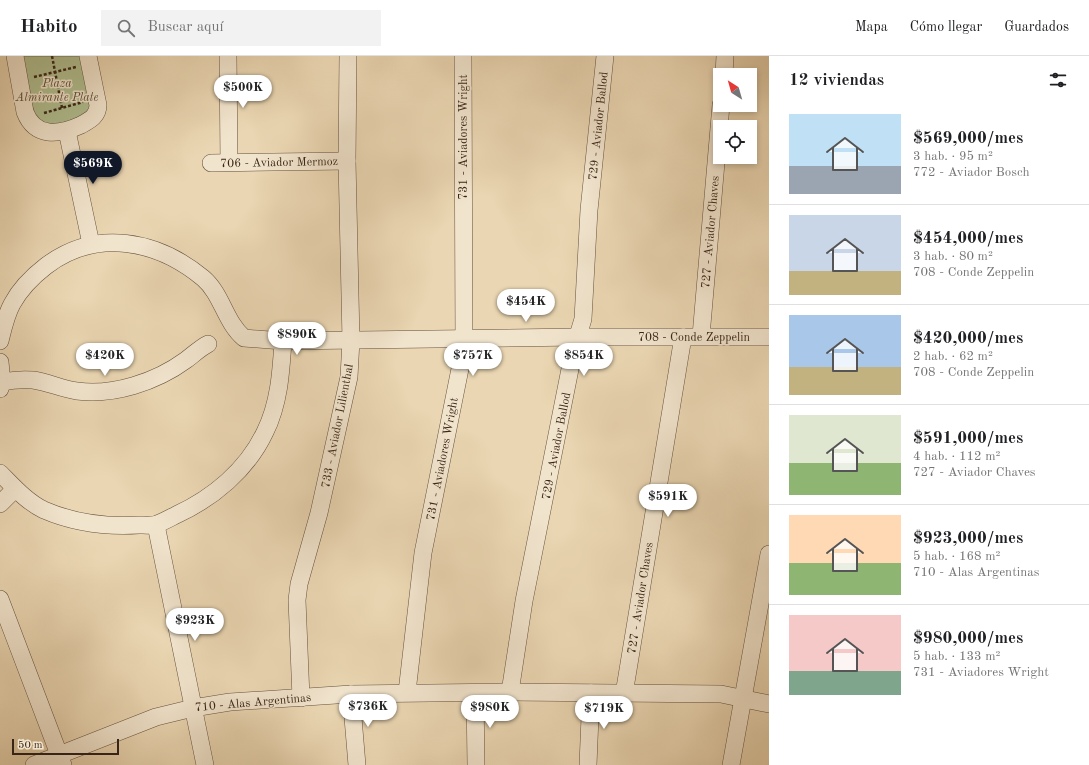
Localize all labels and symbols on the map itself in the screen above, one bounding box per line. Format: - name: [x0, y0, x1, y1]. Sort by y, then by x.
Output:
- north arrow: [713, 68, 757, 112]
- street label: 729 - Aviador Ballod: [587, 71, 611, 181]
- street label: 731 - Aviadores Wright: [458, 74, 470, 200]
- pin: $500K: [215, 75, 271, 109]
- park label: Plaza Almirante Plate: [15, 78, 99, 104]
- pin: $569K: [65, 151, 121, 185]
- street label: 706 - Aviador Mermoz: [220, 156, 338, 170]
- street label: 727 - Aviador Chaves: [700, 175, 722, 289]
- pin: $454K: [498, 289, 554, 323]
- pin: $890K: [269, 322, 325, 356]
- street label: 708 - Conde Zeppelin: [638, 332, 750, 344]
- pin: $420K: [77, 343, 133, 377]
- pin: $757K: [445, 343, 501, 377]
- pin: $854K: [556, 343, 612, 377]
- street label: 733 - Aviador Lilienthal: [320, 363, 356, 489]
- street label: 729 - Aviador Ballod: [541, 391, 573, 501]
- street label: 731 - Aviadores Wright: [425, 397, 461, 522]
- pin: $591K: [640, 484, 696, 518]
- street label: 727 - Aviador Chaves: [626, 541, 656, 655]
- pin: $923K: [167, 608, 223, 642]
- street label: 710 - Alas Argentinas: [194, 692, 312, 714]
- pin: $736K: [340, 694, 396, 728]
- pin: $980K: [462, 695, 518, 729]
- pin: $719K: [576, 696, 632, 730]
- scale bar: [12, 737, 119, 756]

